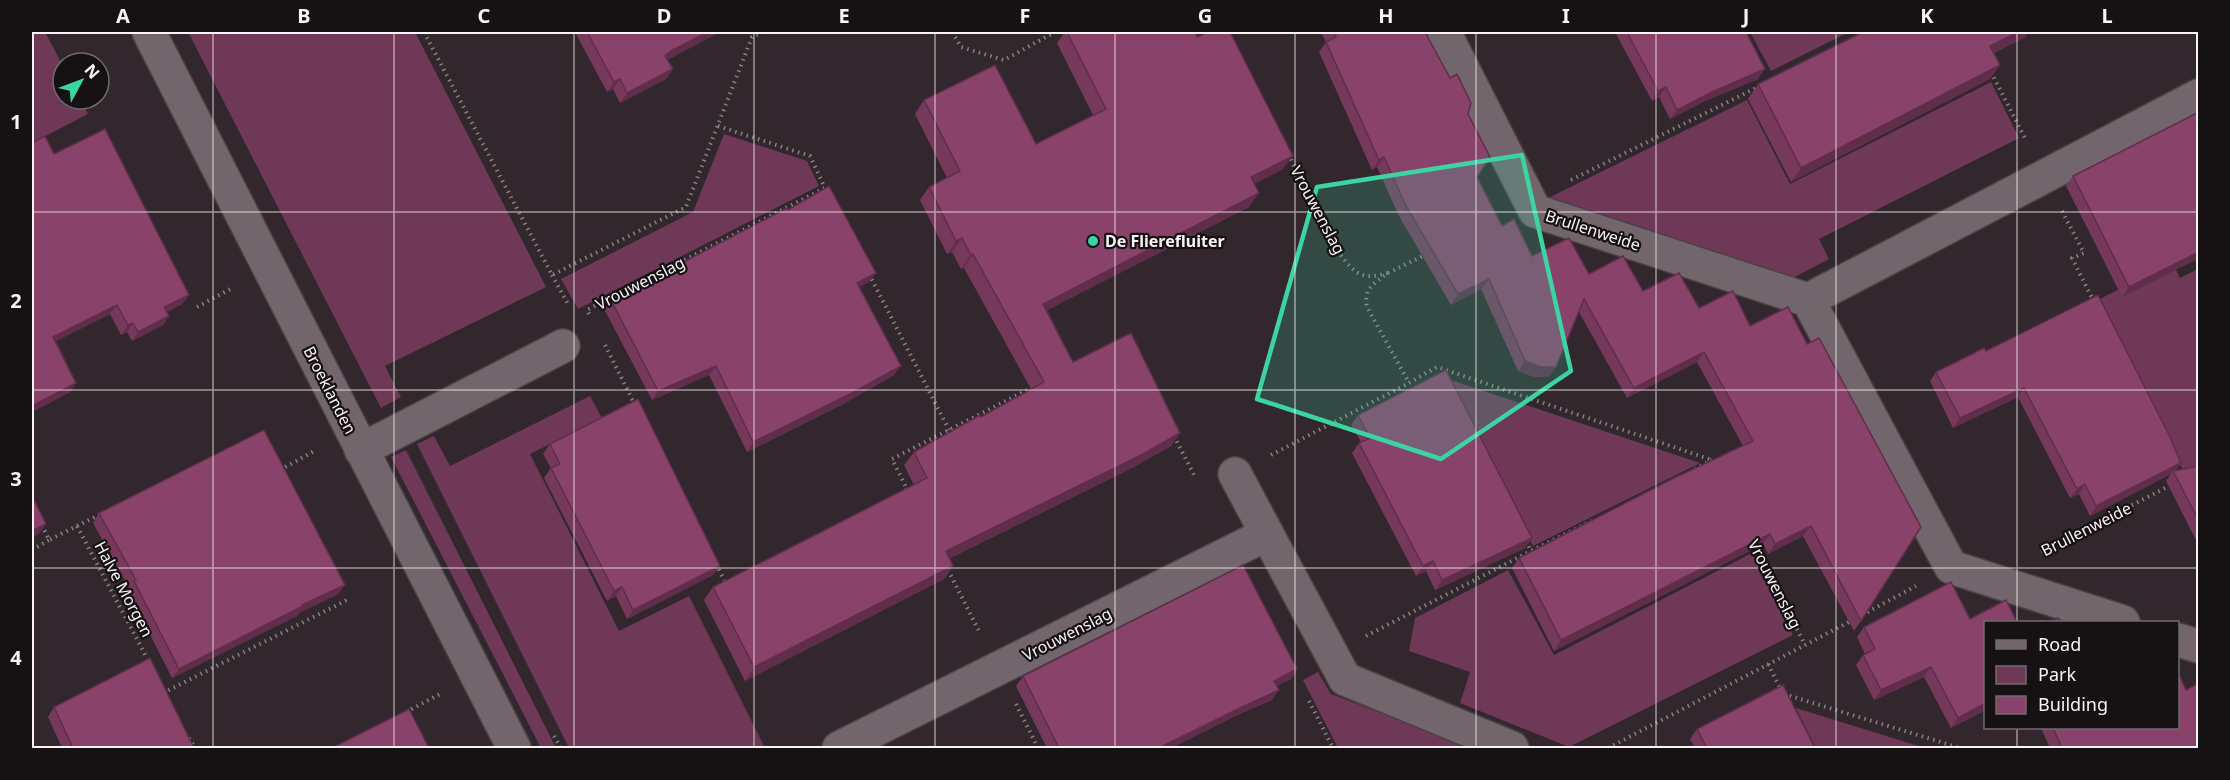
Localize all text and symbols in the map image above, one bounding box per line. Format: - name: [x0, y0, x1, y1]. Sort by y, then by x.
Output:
- text: A: [116, 2, 130, 29]
- text: B: [297, 2, 311, 29]
- text: C: [478, 2, 491, 29]
- text: D: [657, 2, 671, 29]
- text: E: [838, 2, 850, 29]
- text: F: [1020, 2, 1030, 29]
- text: G: [1198, 2, 1212, 29]
- text: H: [1378, 2, 1394, 29]
- text: I: [1562, 2, 1570, 29]
- text: J: [1741, 2, 1749, 29]
- text: K: [1920, 2, 1934, 29]
- text: L: [2101, 2, 2113, 29]
- north arrow: [51, 51, 111, 111]
- text: N: [80, 59, 105, 83]
- text: 1: [10, 108, 22, 135]
- street label: Vrouwenslag: [1285, 162, 1351, 258]
- street label: Brullenweide: [1543, 204, 1643, 256]
- place label: De Flierefluiter: [1105, 230, 1225, 252]
- marker: De Flierefluiter: [1086, 234, 1100, 248]
- street label: Vrouwenslag: [592, 251, 688, 315]
- text: 2: [10, 287, 22, 314]
- street label: Broeklanden: [298, 342, 362, 438]
- text: 3: [10, 465, 22, 492]
- street label: Brullenweide: [2037, 497, 2135, 561]
- street label: Vrouwenslag: [1743, 536, 1807, 632]
- street label: Halve Morgen: [89, 537, 159, 641]
- street label: Vrouwenslag: [1019, 602, 1115, 666]
- legend: [1984, 621, 2179, 729]
- text: Road: [2038, 632, 2081, 656]
- text: 4: [10, 644, 22, 671]
- text: Park: [2038, 662, 2076, 686]
- text: Building: [2038, 692, 2108, 716]

